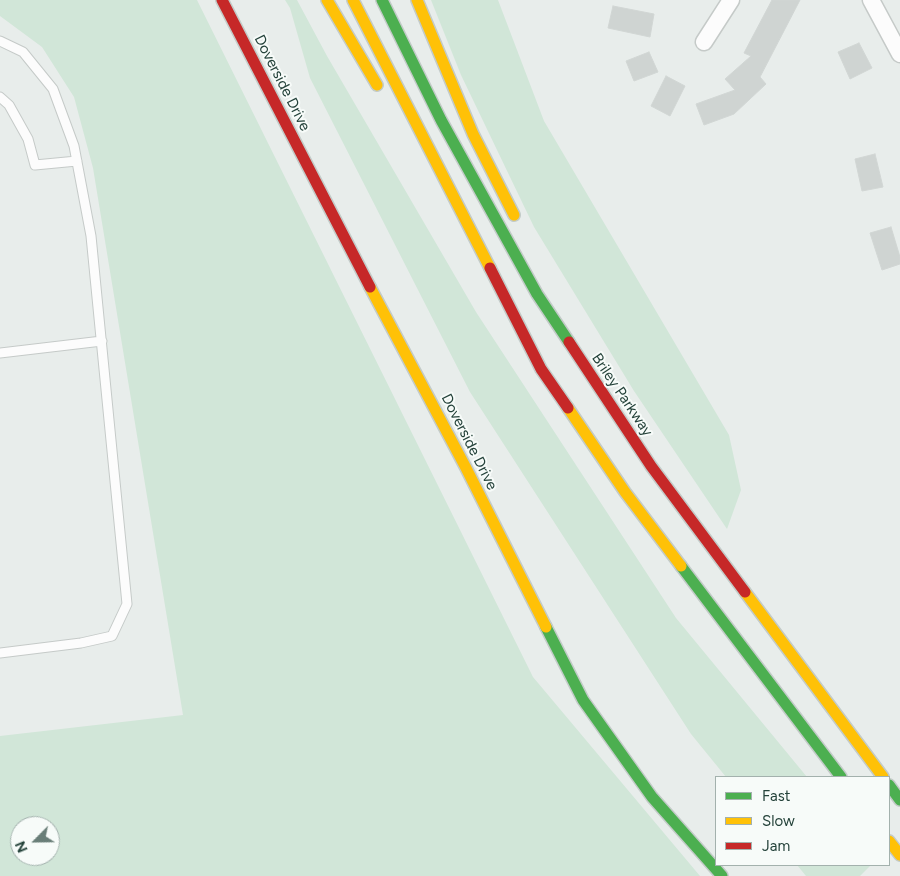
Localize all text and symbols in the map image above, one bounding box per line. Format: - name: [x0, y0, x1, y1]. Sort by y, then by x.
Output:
- street label: Doverside Drive: [250, 32, 314, 134]
- street label: Briley Parkway: [588, 350, 656, 440]
- street label: Doverside Drive: [437, 391, 501, 493]
- legend: [715, 776, 890, 866]
- text: Fast: [762, 787, 790, 805]
- text: Slow: [762, 812, 795, 830]
- north arrow: [10, 816, 60, 866]
- text: Jam: [762, 837, 790, 855]
- text: N: [12, 838, 32, 855]

